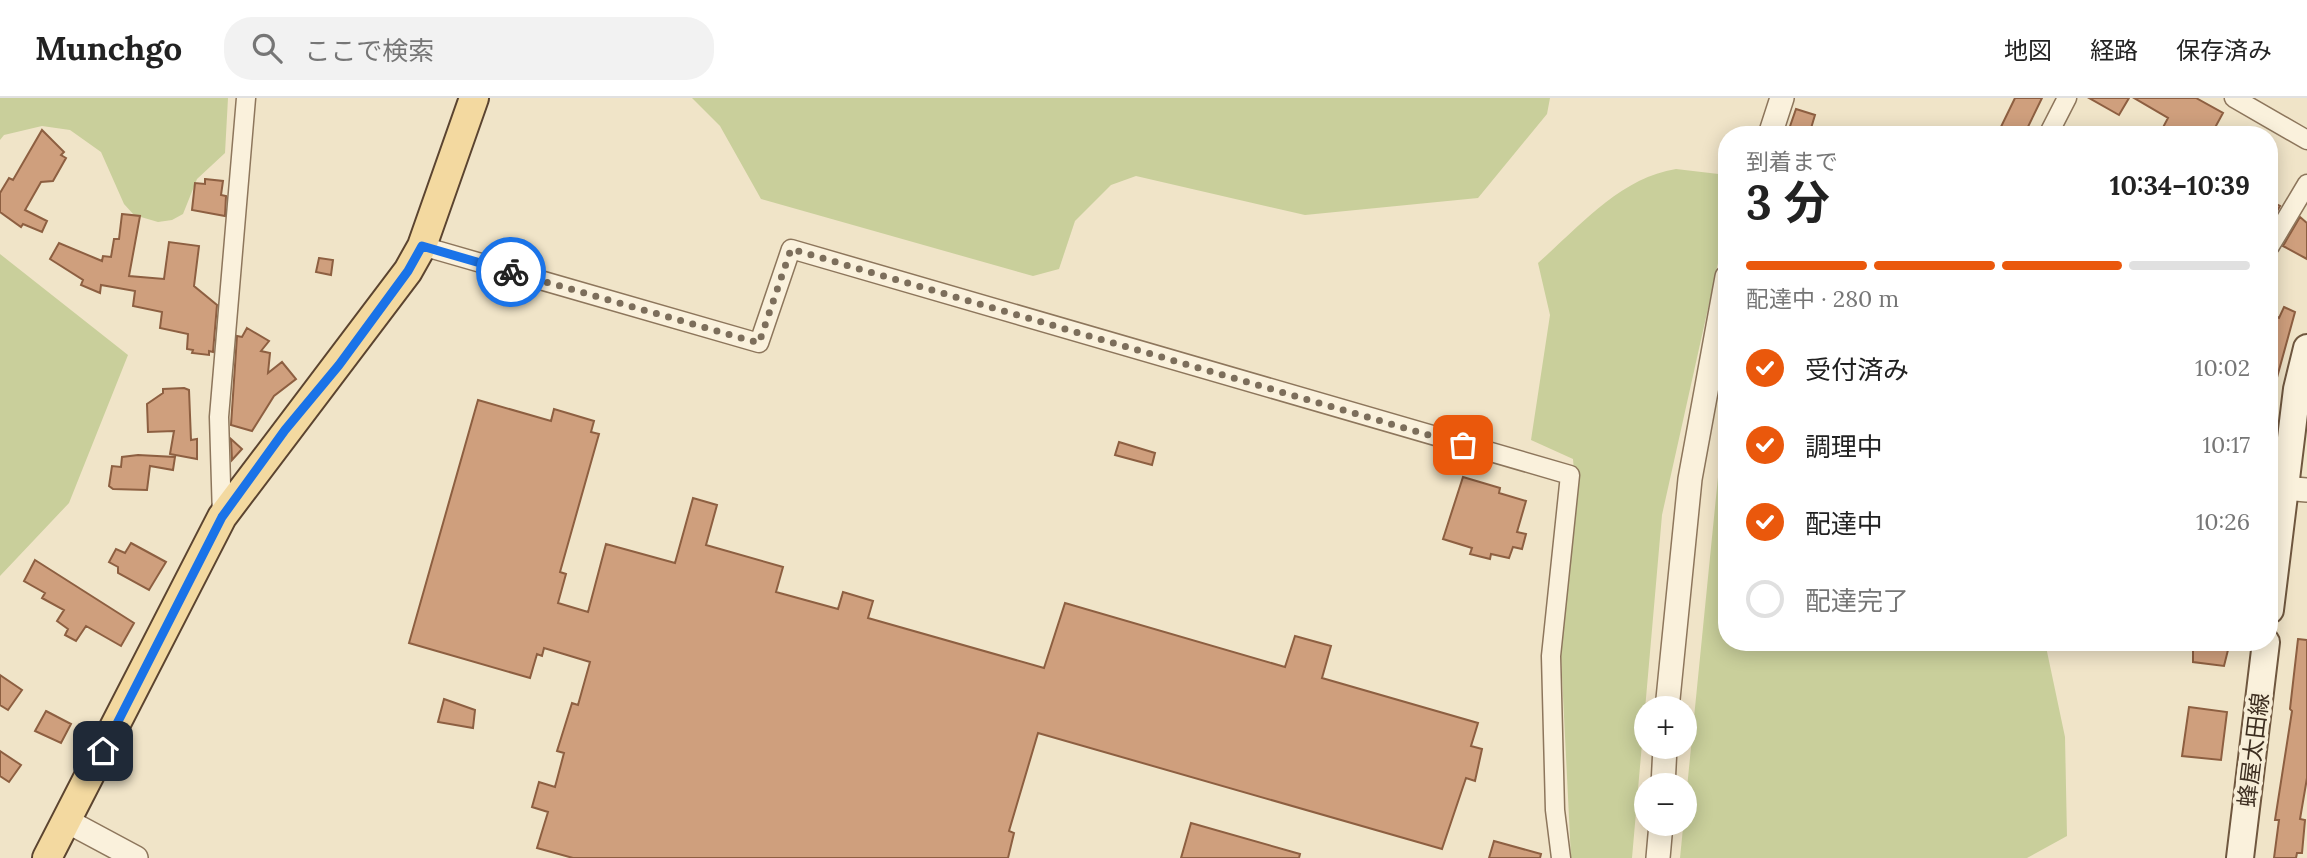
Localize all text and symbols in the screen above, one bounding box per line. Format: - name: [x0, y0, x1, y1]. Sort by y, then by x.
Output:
- search box: [224, 17, 714, 80]
- text: Munchgo: [35, 27, 182, 69]
- icon: search: [248, 29, 286, 67]
- text: ここで検索: [304, 34, 434, 67]
- text: 地図: [2004, 35, 2052, 66]
- text: 経路: [2090, 35, 2138, 66]
- text: 保存済み: [2176, 35, 2272, 66]
- text: 到着まで: [1746, 147, 1838, 176]
- text: 10:34–10:39: [2110, 169, 2250, 202]
- text: 3 分: [1746, 173, 1830, 232]
- courier: [476, 237, 546, 307]
- icon: bike: [492, 253, 530, 291]
- text: 配達中 · 280 m: [1746, 284, 1899, 313]
- icon: check: [1746, 349, 1784, 387]
- text: 受付済み: [1805, 353, 1909, 386]
- text: 10:02: [2195, 353, 2250, 382]
- pin: [1433, 415, 1493, 475]
- icon: bag: [1444, 426, 1482, 464]
- icon: check: [1746, 426, 1784, 464]
- text: 調理中: [1805, 430, 1883, 463]
- text: 10:17: [2203, 430, 2250, 459]
- icon: check: [1746, 503, 1784, 541]
- text: 配達中: [1805, 507, 1883, 540]
- text: 10:26: [2196, 507, 2250, 536]
- text: 配達完了: [1805, 584, 1909, 617]
- street label: 蜂屋太田線: [2232, 691, 2274, 809]
- map controls: [1634, 696, 1697, 836]
- button: +: [1634, 696, 1697, 759]
- pin: [73, 721, 133, 781]
- icon: home: [84, 732, 122, 770]
- button: −: [1634, 773, 1697, 836]

